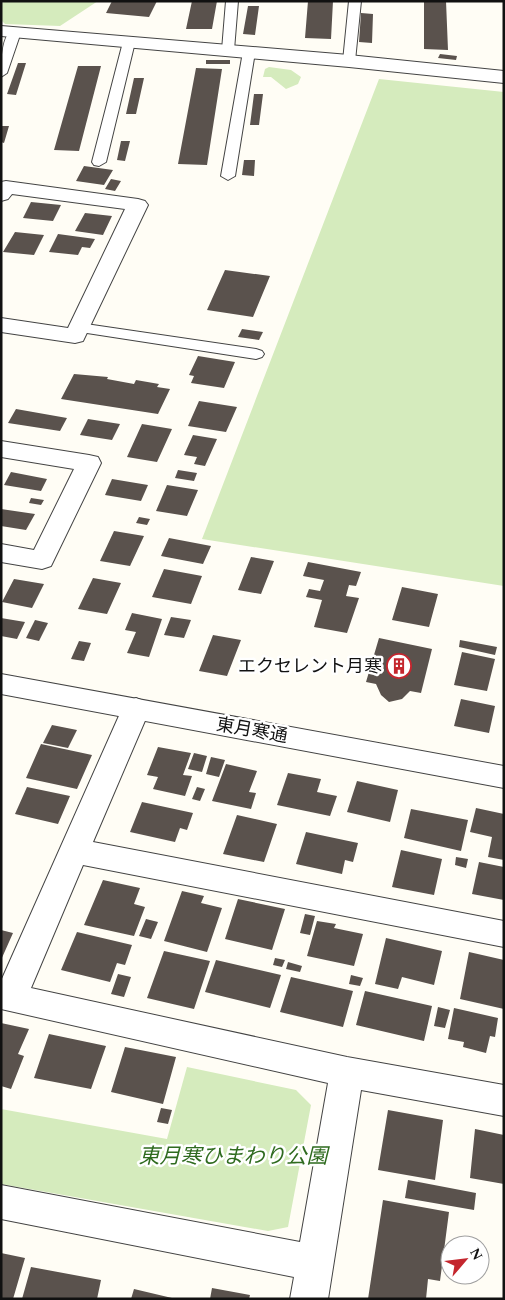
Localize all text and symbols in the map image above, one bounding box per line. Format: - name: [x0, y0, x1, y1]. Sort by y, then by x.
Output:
- place label: エクセレント月寒: [238, 653, 382, 680]
- building icon: エクセレント月寒: [386, 653, 412, 679]
- street label: 東月寒通: [214, 711, 290, 750]
- park label: 東月寒ひまわり公園: [139, 1141, 330, 1173]
- north arrow: [440, 1235, 490, 1285]
- text: N: [464, 1244, 488, 1264]

